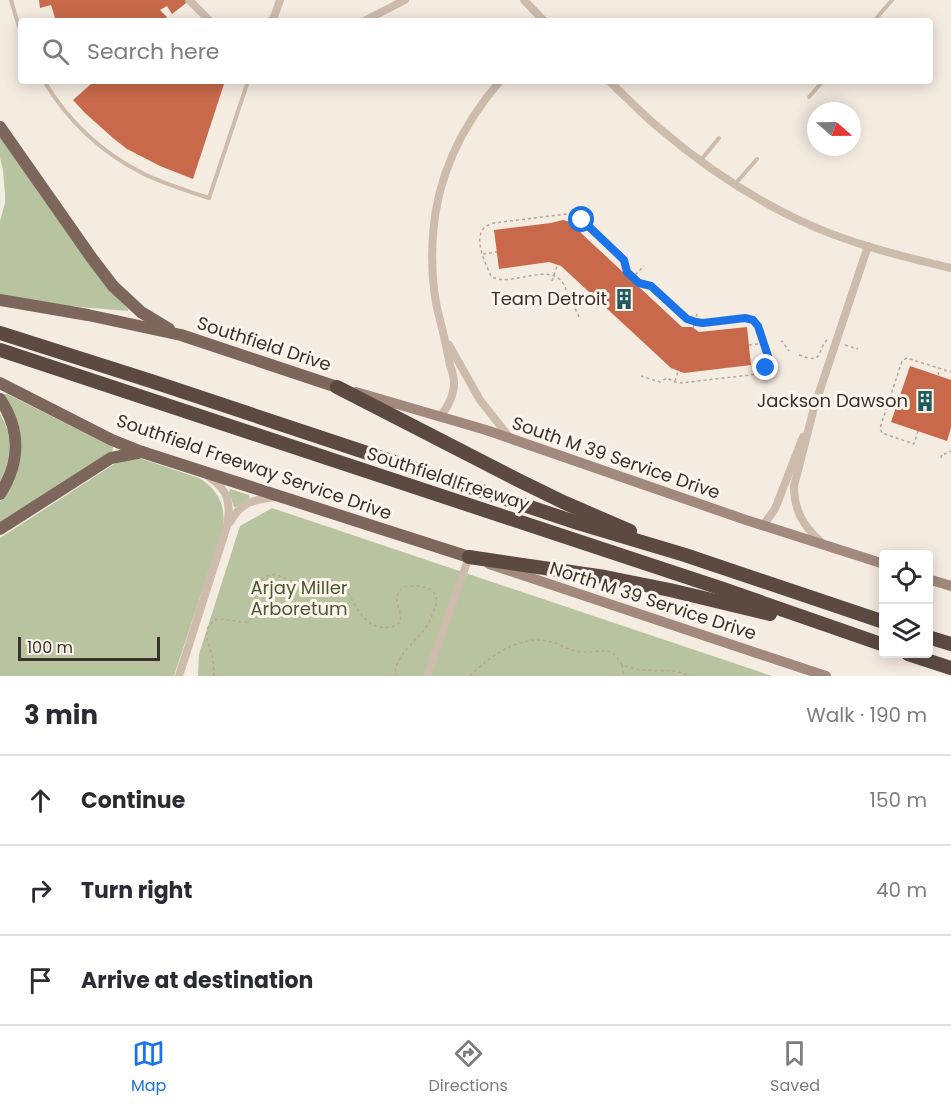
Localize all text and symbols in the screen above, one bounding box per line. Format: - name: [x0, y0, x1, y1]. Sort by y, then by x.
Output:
- search box: [18, 18, 933, 84]
- icon: search: [39, 35, 72, 68]
- text: Search here: [87, 36, 220, 67]
- north arrow: [807, 102, 861, 156]
- route start: [568, 206, 594, 232]
- place label: Team Detroit: [491, 286, 607, 311]
- building icon: Team Detroit: [612, 287, 636, 311]
- street label: Southfield Drive: [194, 310, 334, 377]
- route end: [752, 354, 778, 380]
- place label: Jackson Dawson: [757, 388, 908, 413]
- building icon: Jackson Dawson: [913, 389, 937, 413]
- street label: Southfield Freeway Service Drive: [113, 408, 395, 525]
- street label: South M 39 Service Drive: [509, 410, 724, 505]
- street label: Southfield Freeway: [364, 440, 533, 517]
- map controls: [879, 550, 933, 658]
- button: locate: [879, 550, 933, 604]
- street label: North M 39 Service Drive: [547, 555, 760, 646]
- park label: Arjay Miller Arboretum: [250, 575, 348, 621]
- button: layers: [879, 604, 933, 658]
- scale bar: [18, 634, 160, 662]
- text: 100 m: [27, 636, 73, 659]
- text: 3 min: [24, 697, 98, 733]
- text: Walk · 190 m: [806, 701, 927, 729]
- icon: ahead: [24, 784, 57, 817]
- text: Continue: [81, 785, 185, 816]
- text: 150 m: [870, 786, 927, 814]
- icon: right: [24, 874, 57, 907]
- text: Turn right: [81, 875, 192, 906]
- text: 40 m: [876, 876, 927, 904]
- icon: arrive: [24, 964, 57, 997]
- text: Arrive at destination: [81, 965, 313, 996]
- tab: Map: [131, 1037, 166, 1098]
- tab: Directions: [429, 1037, 508, 1098]
- tab: Saved: [770, 1037, 820, 1098]

